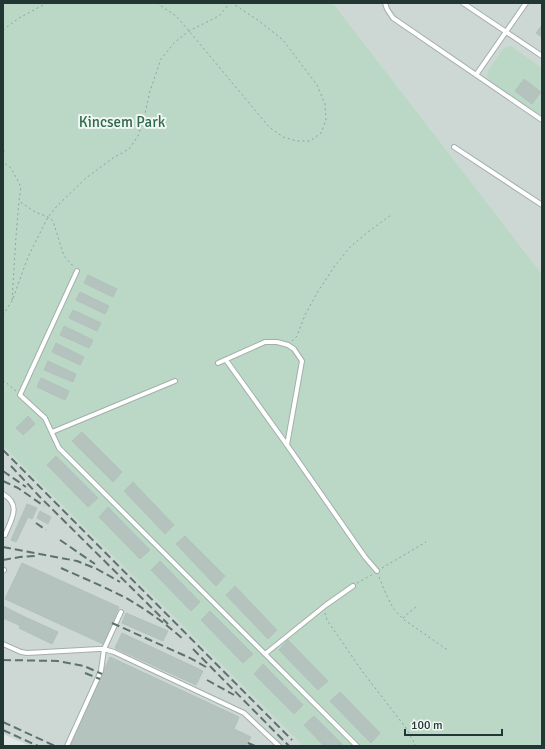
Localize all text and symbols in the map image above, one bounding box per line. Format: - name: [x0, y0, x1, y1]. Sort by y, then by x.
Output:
- park label: Kincsem Park: [79, 113, 166, 131]
- scale bar: [405, 711, 502, 737]
- text: 100 m: [411, 718, 443, 733]

